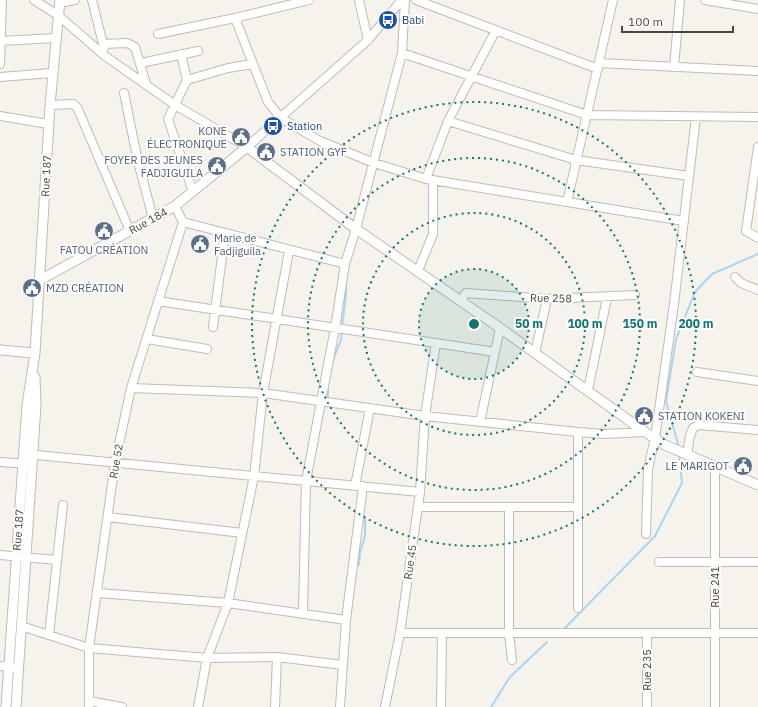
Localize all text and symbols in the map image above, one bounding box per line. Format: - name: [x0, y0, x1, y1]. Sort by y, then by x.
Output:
- scale bar: [622, 8, 733, 34]
- bus stop icon: Babi: [377, 9, 399, 31]
- place label: Babi: [402, 13, 424, 27]
- text: 100 m: [628, 14, 663, 29]
- bus stop icon: Station: [262, 115, 284, 137]
- place label: Station: [287, 119, 322, 133]
- place label: KONE ÉLECTRONIQUE: [147, 124, 227, 151]
- public building icon: KONE ÉLECTRONIQUE: [230, 126, 252, 148]
- public building icon: STATION GYF: [255, 141, 277, 163]
- place label: STATION GYF: [280, 145, 347, 159]
- place label: FOYER DES JEUNES FADJIGUILA: [104, 153, 203, 180]
- street label: Rue 187: [38, 155, 54, 197]
- public building icon: FOYER DES JEUNES FADJIGUILA: [206, 155, 228, 177]
- street label: Rue 184: [126, 205, 170, 237]
- public building icon: FATOU CRÉATION: [93, 220, 115, 242]
- place label: Marie de Fadjiguila: [214, 231, 261, 258]
- public building icon: Marie de Fadjiguila: [189, 233, 211, 255]
- place label: FATOU CRÉATION: [60, 243, 148, 257]
- public building icon: MZD CRÉATION: [21, 277, 43, 299]
- place label: MZD CRÉATION: [46, 281, 124, 295]
- street label: Rue 258: [530, 291, 572, 305]
- text: 50 m: [515, 316, 543, 331]
- text: 100 m: [567, 316, 603, 331]
- text: 150 m: [622, 316, 658, 331]
- text: 200 m: [678, 316, 714, 331]
- centre of rings: [467, 317, 481, 331]
- public building icon: STATION KOKENI: [633, 405, 655, 427]
- place label: STATION KOKENI: [658, 409, 745, 423]
- street label: Rue 52: [106, 442, 126, 480]
- public building icon: LE MARIGOT: [732, 455, 754, 477]
- place label: LE MARIGOT: [666, 459, 730, 473]
- street label: Rue 187: [10, 509, 26, 551]
- street label: Rue 45: [401, 544, 419, 580]
- street label: Rue 241: [708, 566, 722, 608]
- street label: Rue 235: [640, 649, 654, 691]

